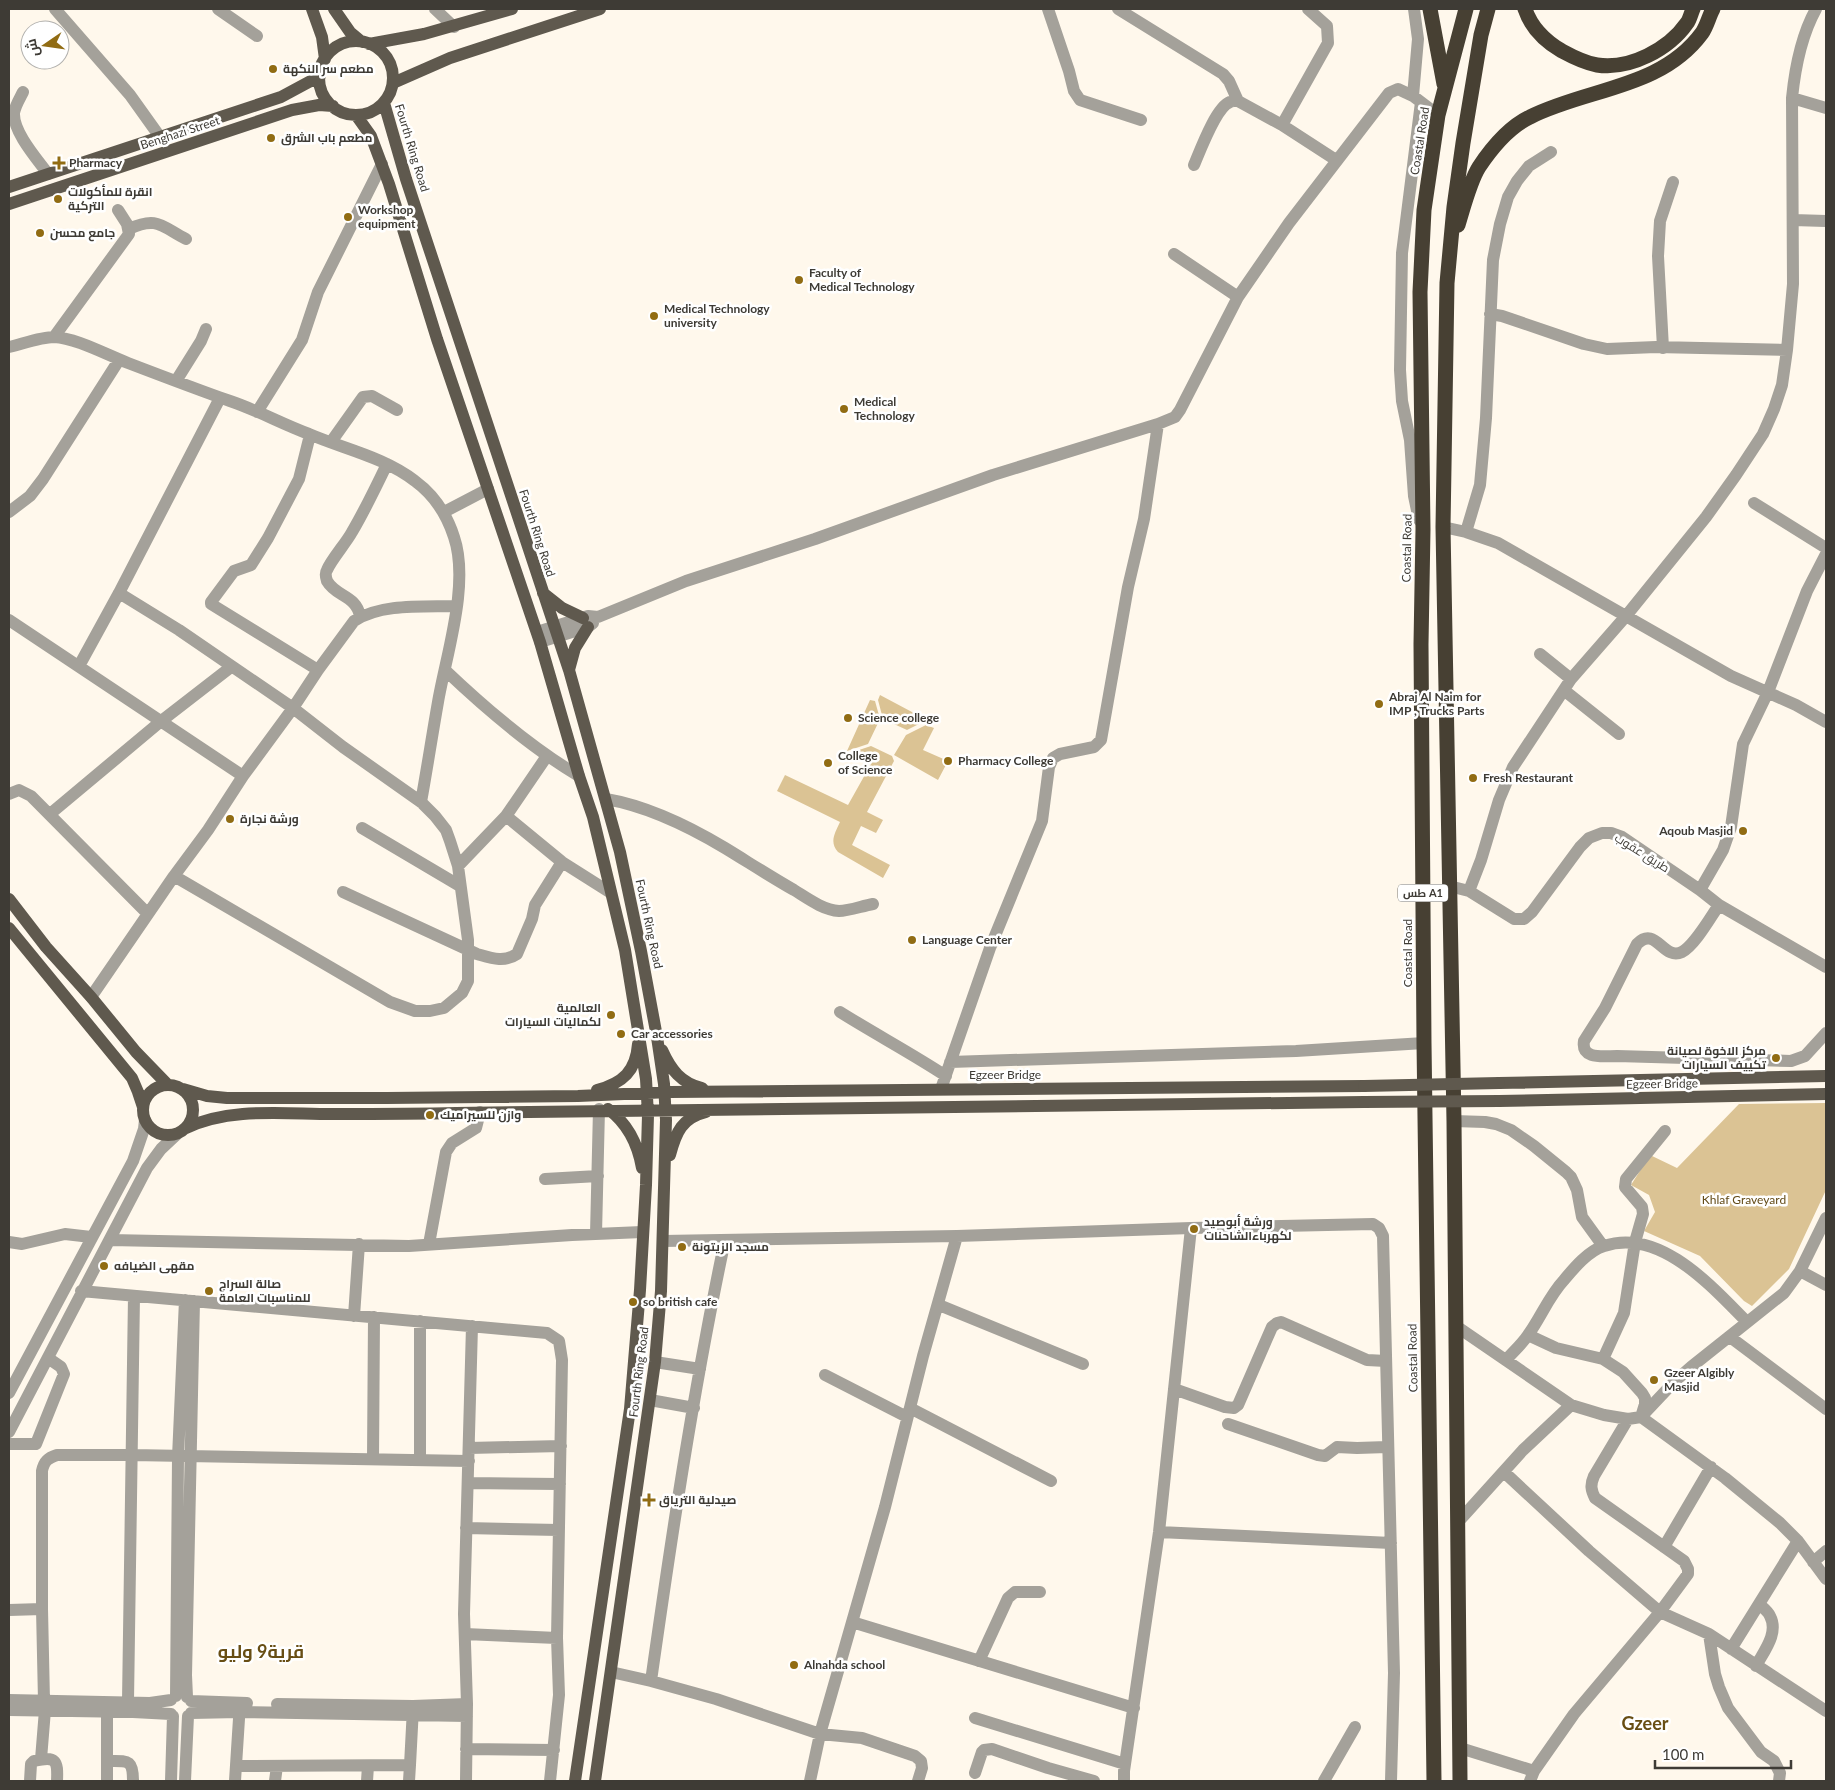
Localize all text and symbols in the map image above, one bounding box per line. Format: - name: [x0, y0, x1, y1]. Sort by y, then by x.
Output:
- north arrow: [20, 20, 70, 70]
- text: ش: [22, 37, 43, 59]
- place label: مطعم سر النكهة: [283, 61, 374, 77]
- marker: مطعم سر النكهة: [267, 63, 279, 75]
- street label: Fourth Ring Road: [392, 102, 433, 194]
- street label: Coastal Road: [1407, 106, 1432, 176]
- street label: Benghazi Street: [138, 112, 222, 152]
- place label: مطعم باب الشرق: [281, 130, 372, 146]
- marker: مطعم باب الشرق: [265, 132, 277, 144]
- place label: Pharmacy: [69, 155, 123, 170]
- marker: Pharmacy: [53, 157, 65, 169]
- place label: انقرة للمأكولات التركية: [68, 184, 152, 214]
- marker: انقرة للمأكولات التركية: [52, 193, 64, 205]
- place label: Workshop equipment: [358, 202, 416, 231]
- marker: Workshop equipment: [342, 211, 354, 223]
- place label: جامع محسن: [50, 225, 115, 242]
- marker: جامع محسن: [34, 227, 46, 239]
- place label: Faculty of Medical Technology: [809, 265, 915, 294]
- marker: Faculty of Medical Technology: [793, 274, 805, 286]
- place label: Medical Technology university: [664, 301, 770, 330]
- marker: Medical Technology university: [648, 310, 660, 322]
- place label: Medical Technology: [854, 394, 916, 423]
- marker: Medical Technology: [838, 403, 850, 415]
- street label: Fourth Ring Road: [516, 487, 559, 579]
- street label: Coastal Road: [1398, 514, 1415, 582]
- place label: Abraj Al Naim for IMP , Trucks Parts: [1388, 689, 1484, 718]
- marker: Abraj Al Naim for IMP , Trucks Parts: [1373, 698, 1385, 710]
- place label: Science college: [858, 710, 940, 725]
- marker: Science college: [842, 712, 854, 724]
- place label: College of Science: [838, 748, 893, 777]
- place label: Pharmacy College: [958, 753, 1054, 768]
- marker: Pharmacy College: [942, 755, 954, 767]
- marker: College of Science: [822, 757, 834, 769]
- place label: Fresh Restaurant: [1483, 770, 1573, 785]
- marker: Fresh Restaurant: [1467, 772, 1479, 784]
- place label: ورشة نجارة: [240, 811, 299, 827]
- marker: ورشة نجارة: [224, 813, 236, 825]
- place label: Aqoub Masjid: [1658, 823, 1733, 838]
- marker: Aqoub Masjid: [1737, 825, 1749, 837]
- street label: طريق عقوب: [1612, 830, 1672, 875]
- street label: Fourth Ring Road: [633, 878, 666, 970]
- road number: طس A1: [1398, 884, 1448, 901]
- street label: Coastal Road: [1400, 919, 1415, 987]
- place label: Language Center: [922, 932, 1013, 947]
- marker: Language Center: [906, 934, 918, 946]
- place label: العالمية لكماليات السيارات: [505, 1000, 601, 1030]
- marker: العالمية لكماليات السيارات: [605, 1009, 617, 1021]
- place label: Car accessories: [631, 1026, 713, 1041]
- marker: Car accessories: [615, 1028, 627, 1040]
- place label: مركز الاخوة لصيانة تكييف السيارات: [1667, 1043, 1767, 1073]
- marker: مركز الاخوة لصيانة تكييف السيارات: [1770, 1052, 1782, 1064]
- street label: Egzeer Bridge: [969, 1067, 1041, 1082]
- street label: Egzeer Bridge: [1626, 1075, 1698, 1092]
- place label: وازن للسيراميك: [440, 1107, 521, 1123]
- marker: وازن للسيراميك: [424, 1109, 436, 1121]
- park label: Khlaf Graveyard: [1702, 1192, 1786, 1207]
- place label: ورشة أبوصيد لكهرباءالشاحنات: [1204, 1214, 1292, 1244]
- marker: ورشة أبوصيد لكهرباءالشاحنات: [1188, 1223, 1200, 1235]
- place label: مسجد الزيتونة: [692, 1239, 769, 1255]
- marker: مسجد الزيتونة: [676, 1241, 688, 1253]
- place label: مقهى الضيافه: [114, 1258, 195, 1274]
- marker: مقهى الضيافه: [98, 1260, 110, 1272]
- place label: صالة السراج للمناسبات العامة: [219, 1276, 311, 1305]
- marker: صالة السراج للمناسبات العامة: [203, 1285, 215, 1297]
- place label: so british cafe: [643, 1294, 718, 1309]
- marker: so british cafe: [627, 1296, 639, 1308]
- street label: Coastal Road: [1404, 1324, 1421, 1392]
- street label: Fourth Ring Road: [626, 1326, 652, 1418]
- place label: Gzeer Algibly Masjid: [1664, 1365, 1735, 1394]
- marker: Gzeer Algibly Masjid: [1648, 1374, 1660, 1386]
- place label: صيدلية الترياق: [659, 1492, 736, 1508]
- marker: صيدلية الترياق: [643, 1494, 655, 1506]
- district label: قرية9 وليو: [218, 1640, 304, 1663]
- place label: Alnahda school: [803, 1657, 885, 1672]
- marker: Alnahda school: [788, 1659, 800, 1671]
- district label: Gzeer: [1622, 1712, 1669, 1734]
- scale bar: [1655, 1738, 1791, 1770]
- text: 100 m: [1662, 1745, 1704, 1763]

